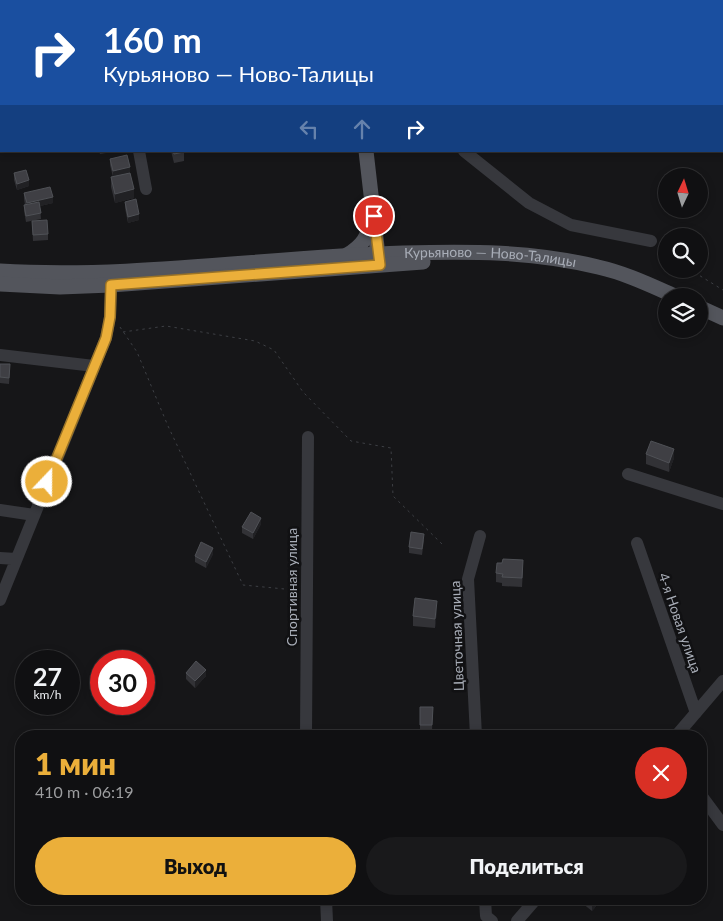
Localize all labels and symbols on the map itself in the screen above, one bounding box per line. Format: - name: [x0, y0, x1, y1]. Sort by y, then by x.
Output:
- north arrow: [658, 168, 708, 218]
- pin: [353, 195, 395, 237]
- street label: Курьяново — Ново-Талицы: [404, 243, 578, 270]
- position arrow: [20, 455, 72, 507]
- street label: Спортивная улица: [283, 528, 300, 646]
- street label: 4-я Новая улица: [655, 570, 706, 675]
- street label: Цветочная улица: [446, 580, 467, 692]
- speed limit sign: 30: [90, 650, 155, 715]

